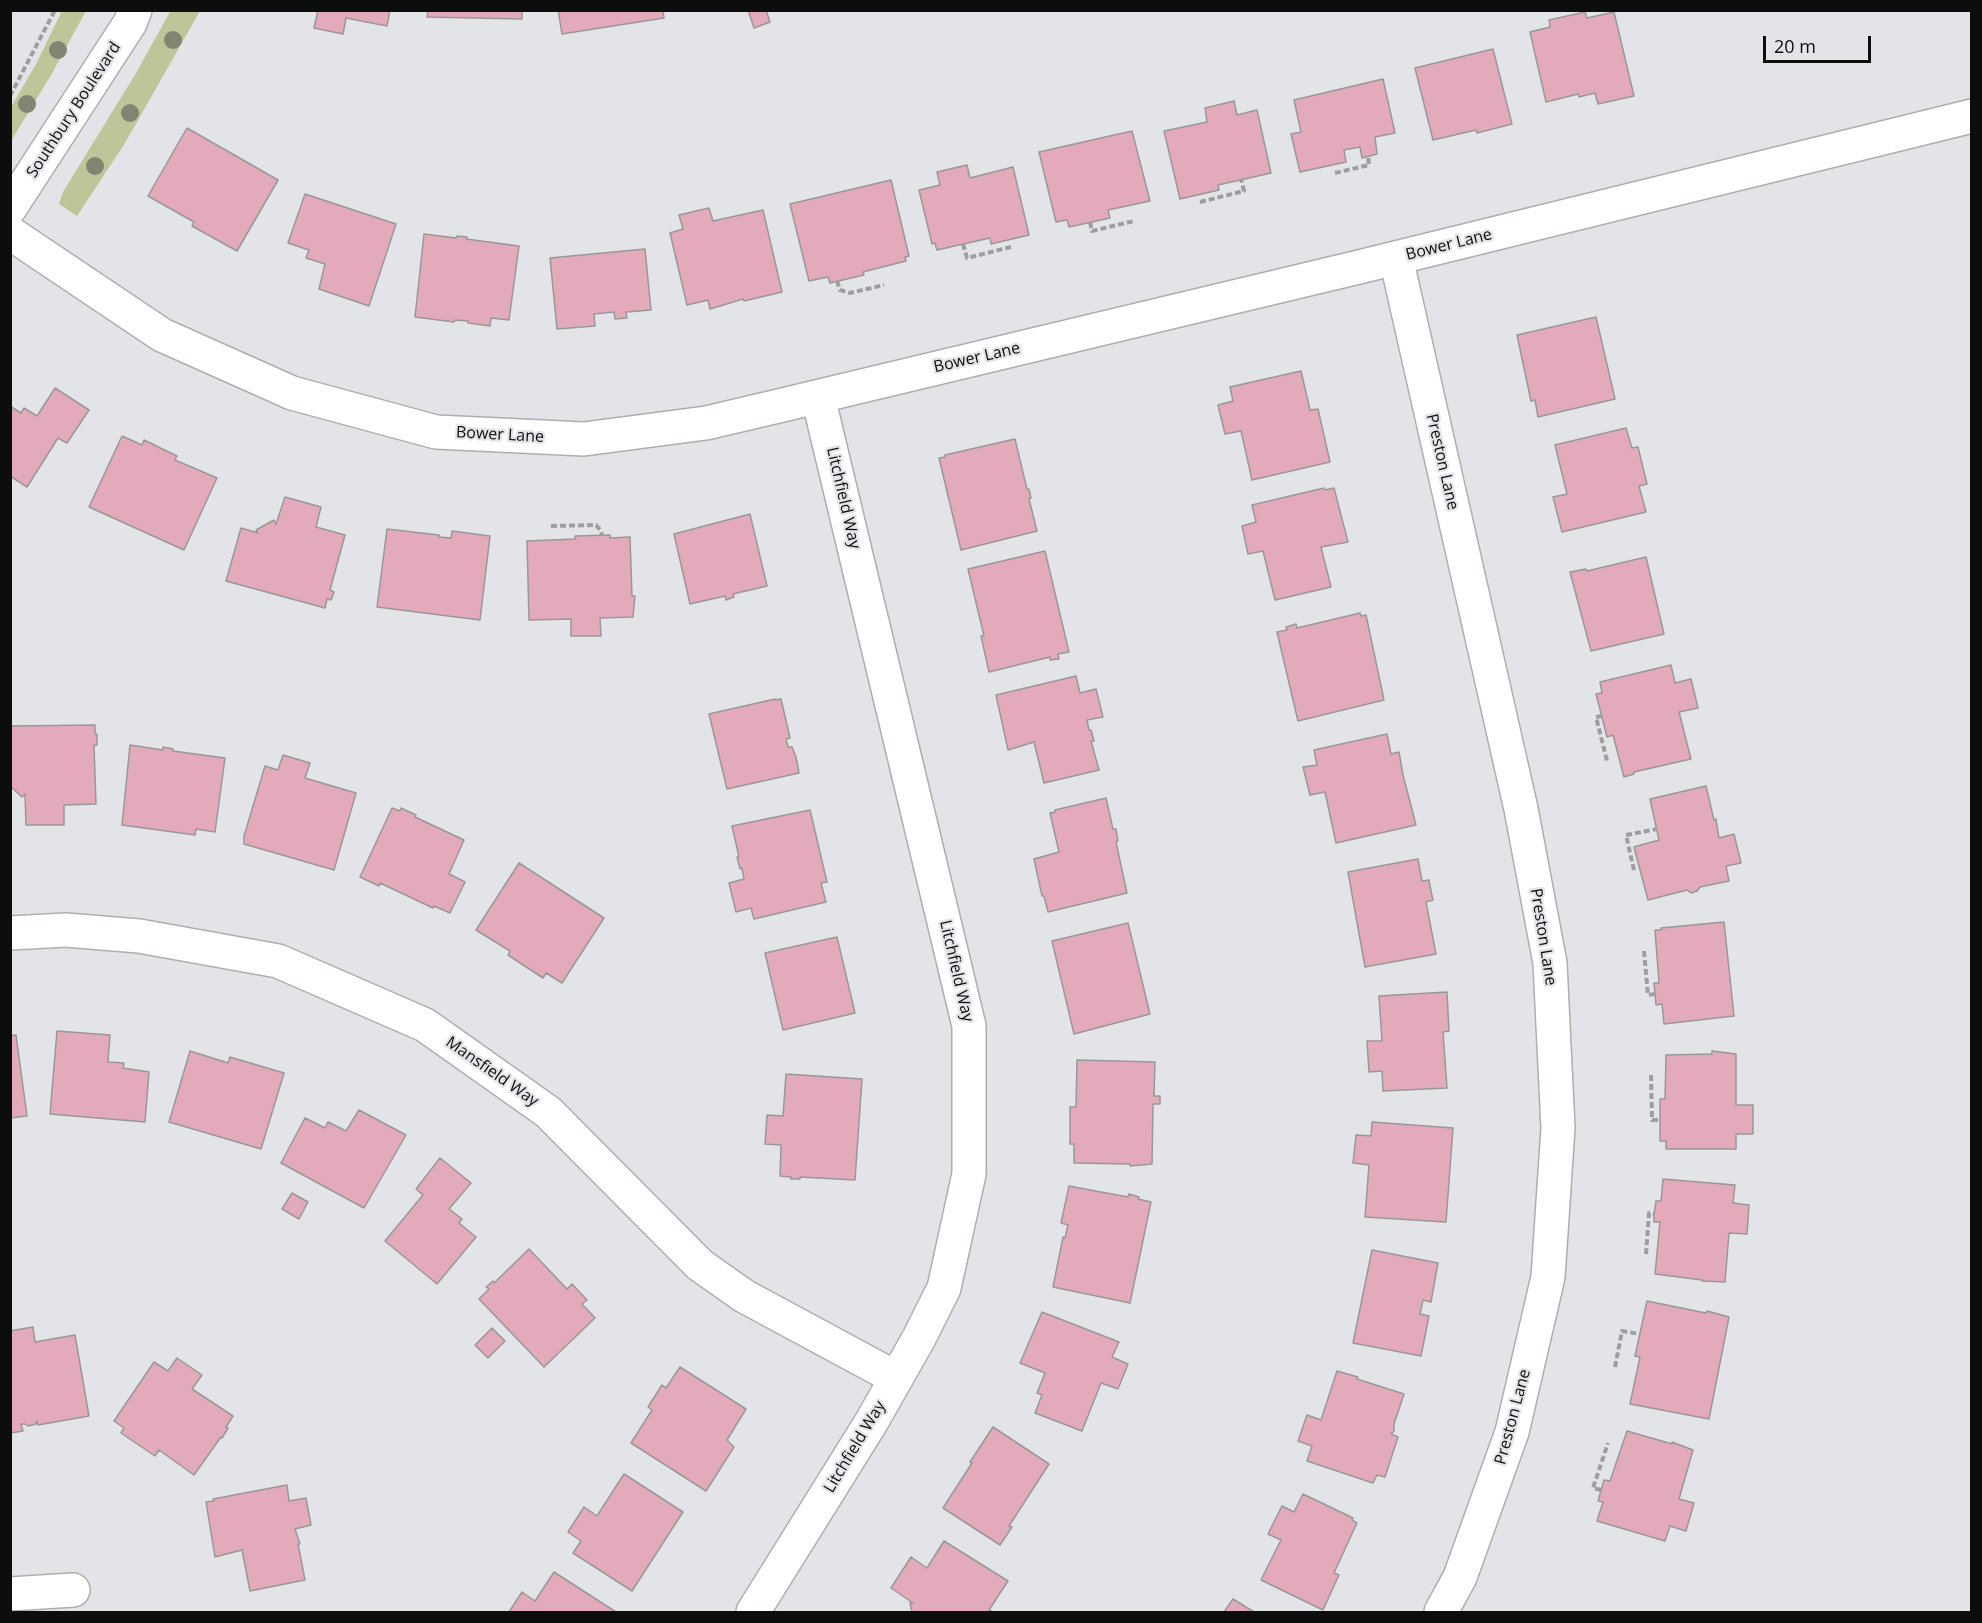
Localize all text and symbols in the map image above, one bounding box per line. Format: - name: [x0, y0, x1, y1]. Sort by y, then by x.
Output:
- scale bar: [1766, 24, 1874, 62]
- text: 20 m: [1774, 34, 1816, 58]
- street label: Southbury Boulevard: [23, 38, 125, 182]
- street label: Bower Lane: [1404, 225, 1494, 265]
- street label: Bower Lane: [932, 339, 1022, 377]
- street label: Preston Lane: [1422, 412, 1462, 512]
- street label: Bower Lane: [456, 423, 544, 447]
- street label: Litchfield Way: [822, 445, 864, 551]
- street label: Preston Lane: [1526, 887, 1560, 987]
- street label: Litchfield Way: [935, 918, 977, 1024]
- street label: Mansfield Way: [442, 1033, 542, 1111]
- street label: Preston Lane: [1491, 1367, 1535, 1467]
- street label: Litchfield Way: [820, 1398, 890, 1496]

